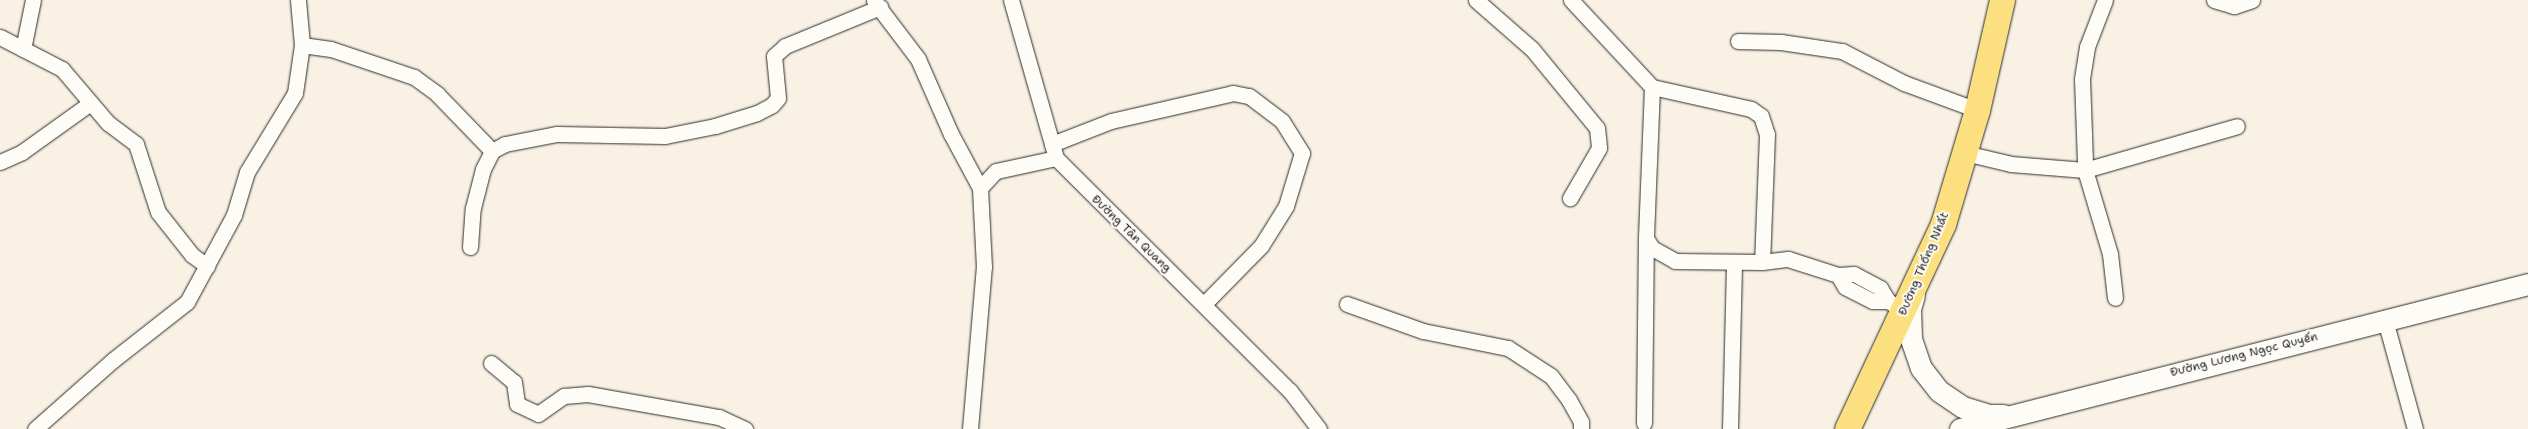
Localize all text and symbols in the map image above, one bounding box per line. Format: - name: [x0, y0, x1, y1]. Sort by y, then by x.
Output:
- street label: Đường Tân Quang: [1088, 192, 1174, 276]
- street label: Đường Thống Nhất: [1896, 210, 1952, 318]
- street label: Đường Lương Ngọc Quyến: [2169, 330, 2319, 380]

